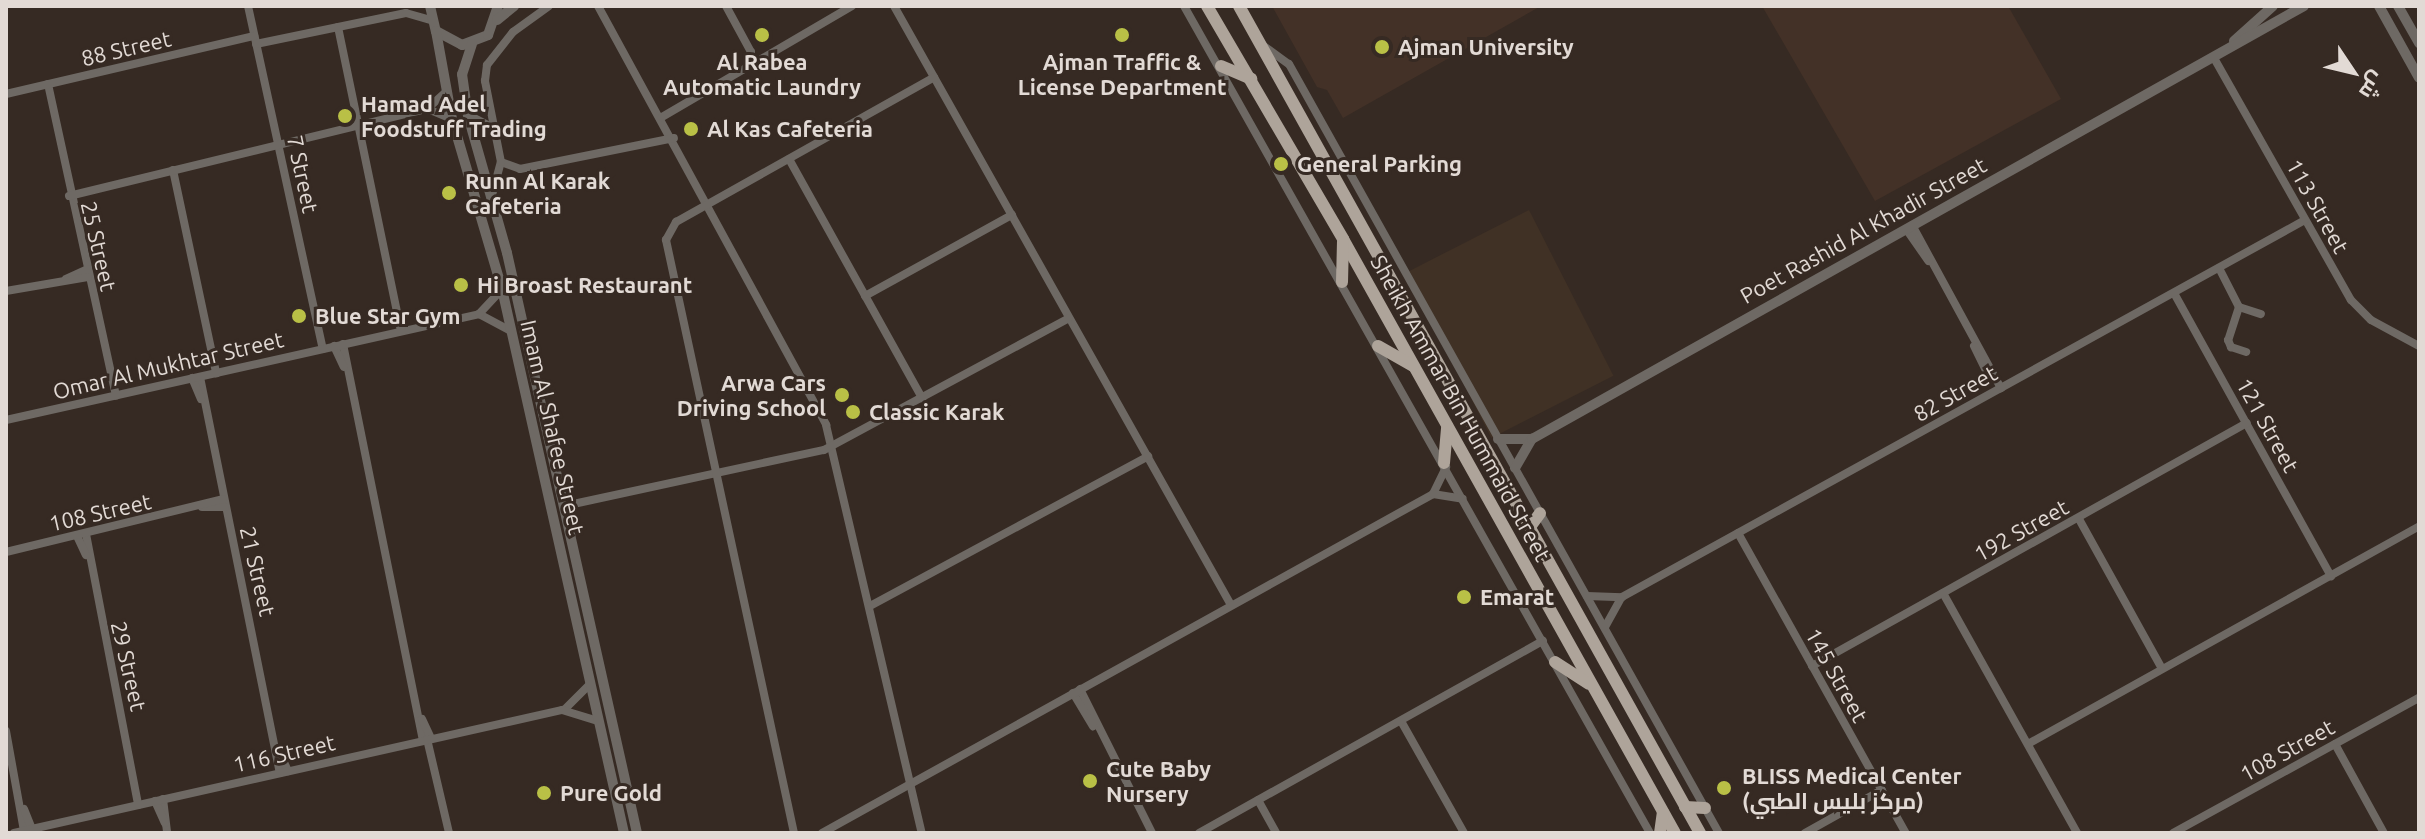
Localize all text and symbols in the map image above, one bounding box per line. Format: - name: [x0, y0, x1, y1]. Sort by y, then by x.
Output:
- street label: 88 Street: [79, 25, 173, 71]
- marker: Al Rabea Automatic Laundry: [753, 26, 771, 44]
- marker: Ajman Traffic & License Department: [1113, 26, 1131, 44]
- north arrow: [2313, 32, 2393, 112]
- place label: Ajman University: [1398, 34, 1574, 60]
- marker: Ajman University: [1373, 38, 1391, 56]
- place label: Al Rabea Automatic Laundry: [663, 48, 861, 100]
- place label: Ajman Traffic & License Department: [1018, 48, 1226, 100]
- text: ش: [2355, 67, 2391, 105]
- place label: Hamad Adel Foodstuff Trading: [361, 90, 547, 142]
- marker: Hamad Adel Foodstuff Trading: [336, 107, 354, 125]
- place label: Al Kas Cafeteria: [707, 116, 873, 142]
- marker: Al Kas Cafeteria: [682, 120, 700, 138]
- street label: 7 Street: [282, 133, 324, 215]
- place label: General Parking: [1297, 151, 1462, 177]
- street label: Poet Rashid Al Khadir Street: [1735, 151, 1991, 309]
- street label: 113 Street: [2281, 154, 2355, 258]
- marker: General Parking: [1272, 155, 1290, 173]
- place label: Runn Al Karak Cafeteria: [465, 167, 610, 218]
- marker: Runn Al Karak Cafeteria: [440, 184, 458, 202]
- street label: 25 Street: [76, 199, 122, 293]
- street label: Sheikh Ammar Bin Hummaid Street: [1366, 250, 1556, 566]
- place label: Hi Broast Restaurant: [477, 272, 692, 298]
- marker: Hi Broast Restaurant: [452, 276, 470, 294]
- place label: Blue Star Gym: [315, 303, 460, 329]
- marker: Blue Star Gym: [290, 307, 308, 325]
- street label: Imam Al Shafee Street: [515, 317, 591, 537]
- street label: Omar Al Mukhtar Street: [50, 326, 286, 404]
- street label: 82 Street: [1909, 359, 2001, 427]
- place label: Arwa Cars Driving School: [677, 369, 826, 420]
- street label: 121 Street: [2231, 373, 2305, 477]
- marker: Arwa Cars Driving School: [833, 386, 851, 404]
- place label: Classic Karak: [869, 399, 1004, 425]
- marker: Classic Karak: [844, 403, 862, 421]
- street label: 108 Street: [47, 487, 153, 537]
- street label: 192 Street: [1969, 493, 2073, 567]
- street label: 21 Street: [235, 524, 281, 618]
- place label: Emarat: [1480, 584, 1554, 610]
- marker: Emarat: [1455, 588, 1473, 606]
- street label: 29 Street: [106, 619, 152, 713]
- street label: 145 Street: [1800, 623, 1874, 727]
- street label: 108 Street: [2235, 713, 2339, 787]
- street label: 116 Street: [231, 728, 337, 778]
- place label: Cute Baby Nursery: [1106, 755, 1211, 806]
- place label: BLISS Medical Center (مركز بليس الطبي): [1742, 762, 1962, 814]
- marker: Cute Baby Nursery: [1081, 772, 1099, 790]
- marker: BLISS Medical Center (مركز بليس الطبي): [1713, 777, 1735, 799]
- place label: Pure Gold: [560, 780, 662, 806]
- marker: Pure Gold: [535, 784, 553, 802]

